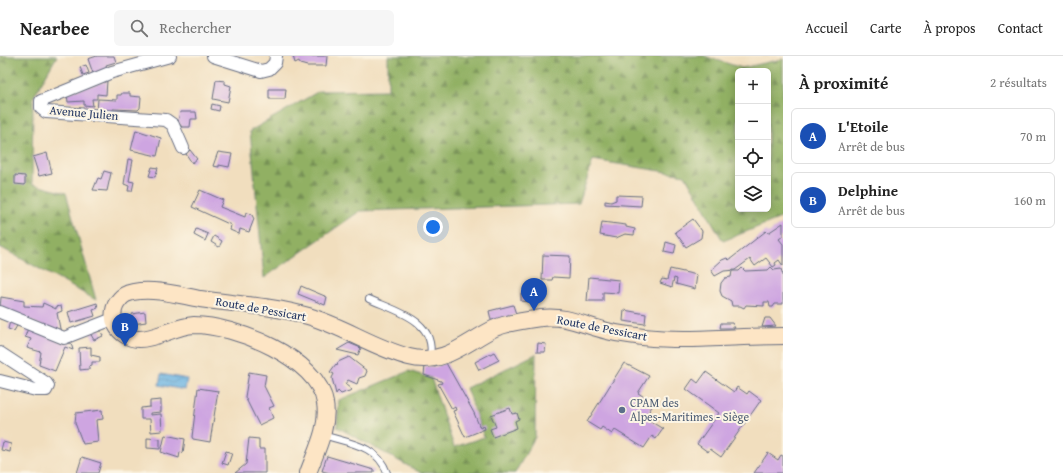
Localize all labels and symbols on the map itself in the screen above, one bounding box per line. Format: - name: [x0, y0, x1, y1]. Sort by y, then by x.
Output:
- street label: Avenue Julien: [49, 101, 119, 124]
- your location: [423, 217, 443, 237]
- pin: A: [521, 278, 547, 311]
- street label: Route de Pessicart: [214, 292, 309, 325]
- street label: Route de Pessicart: [555, 310, 650, 345]
- pin: B: [112, 313, 138, 346]
- place label: CPAM des Alpes-Maritimes - Siège: [630, 394, 749, 425]
- marker: CPAM des Alpes-Maritimes - Siège: [617, 405, 627, 415]

